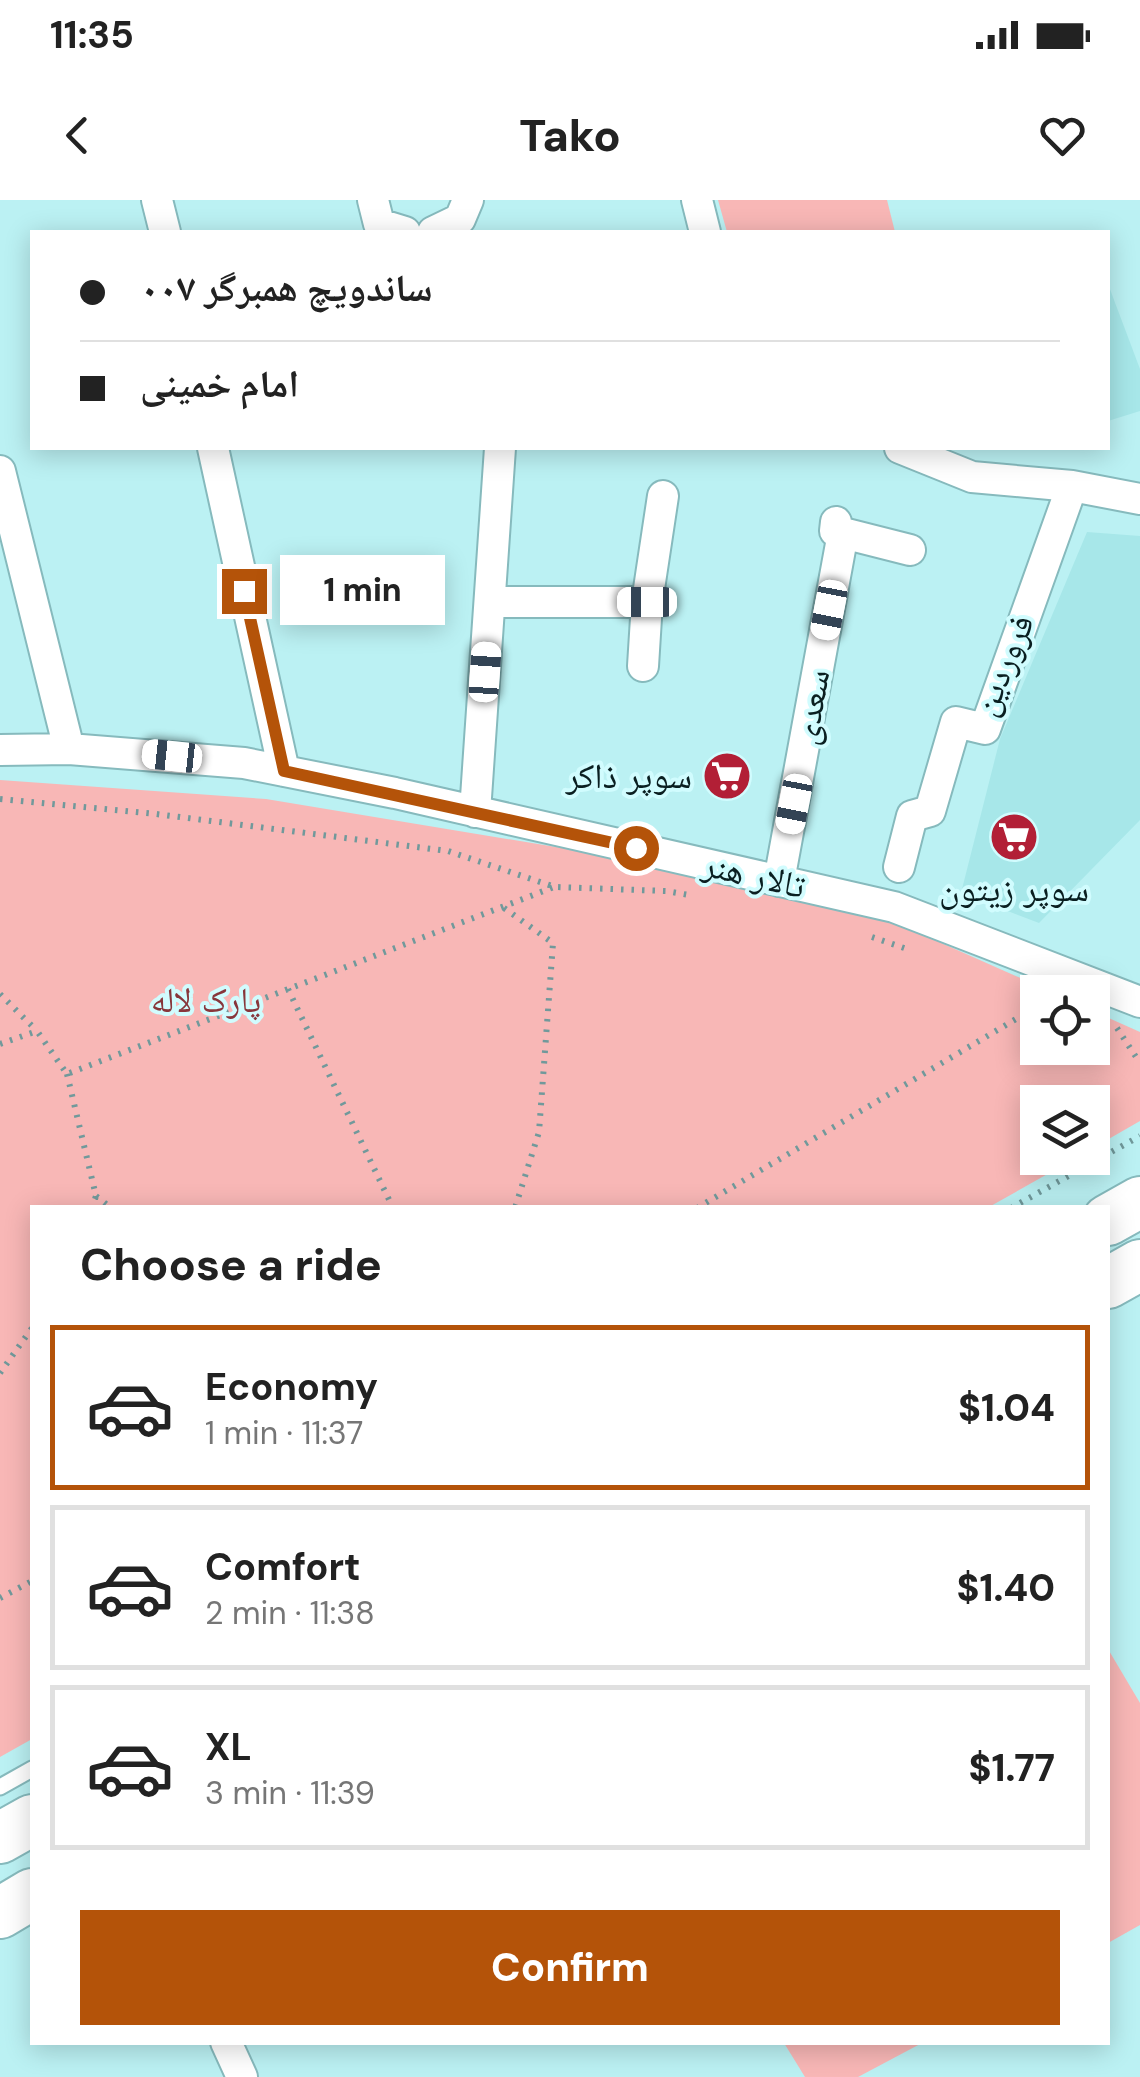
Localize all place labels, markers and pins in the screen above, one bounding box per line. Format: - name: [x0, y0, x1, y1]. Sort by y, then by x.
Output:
- supermarket icon: سوپر ذاکر: [701, 750, 753, 802]
- place label: سوپر ذاکر: [565, 753, 692, 799]
- supermarket icon: سوپر زیتون: [988, 811, 1040, 863]
- place label: سوپر زیتون: [939, 866, 1089, 912]

